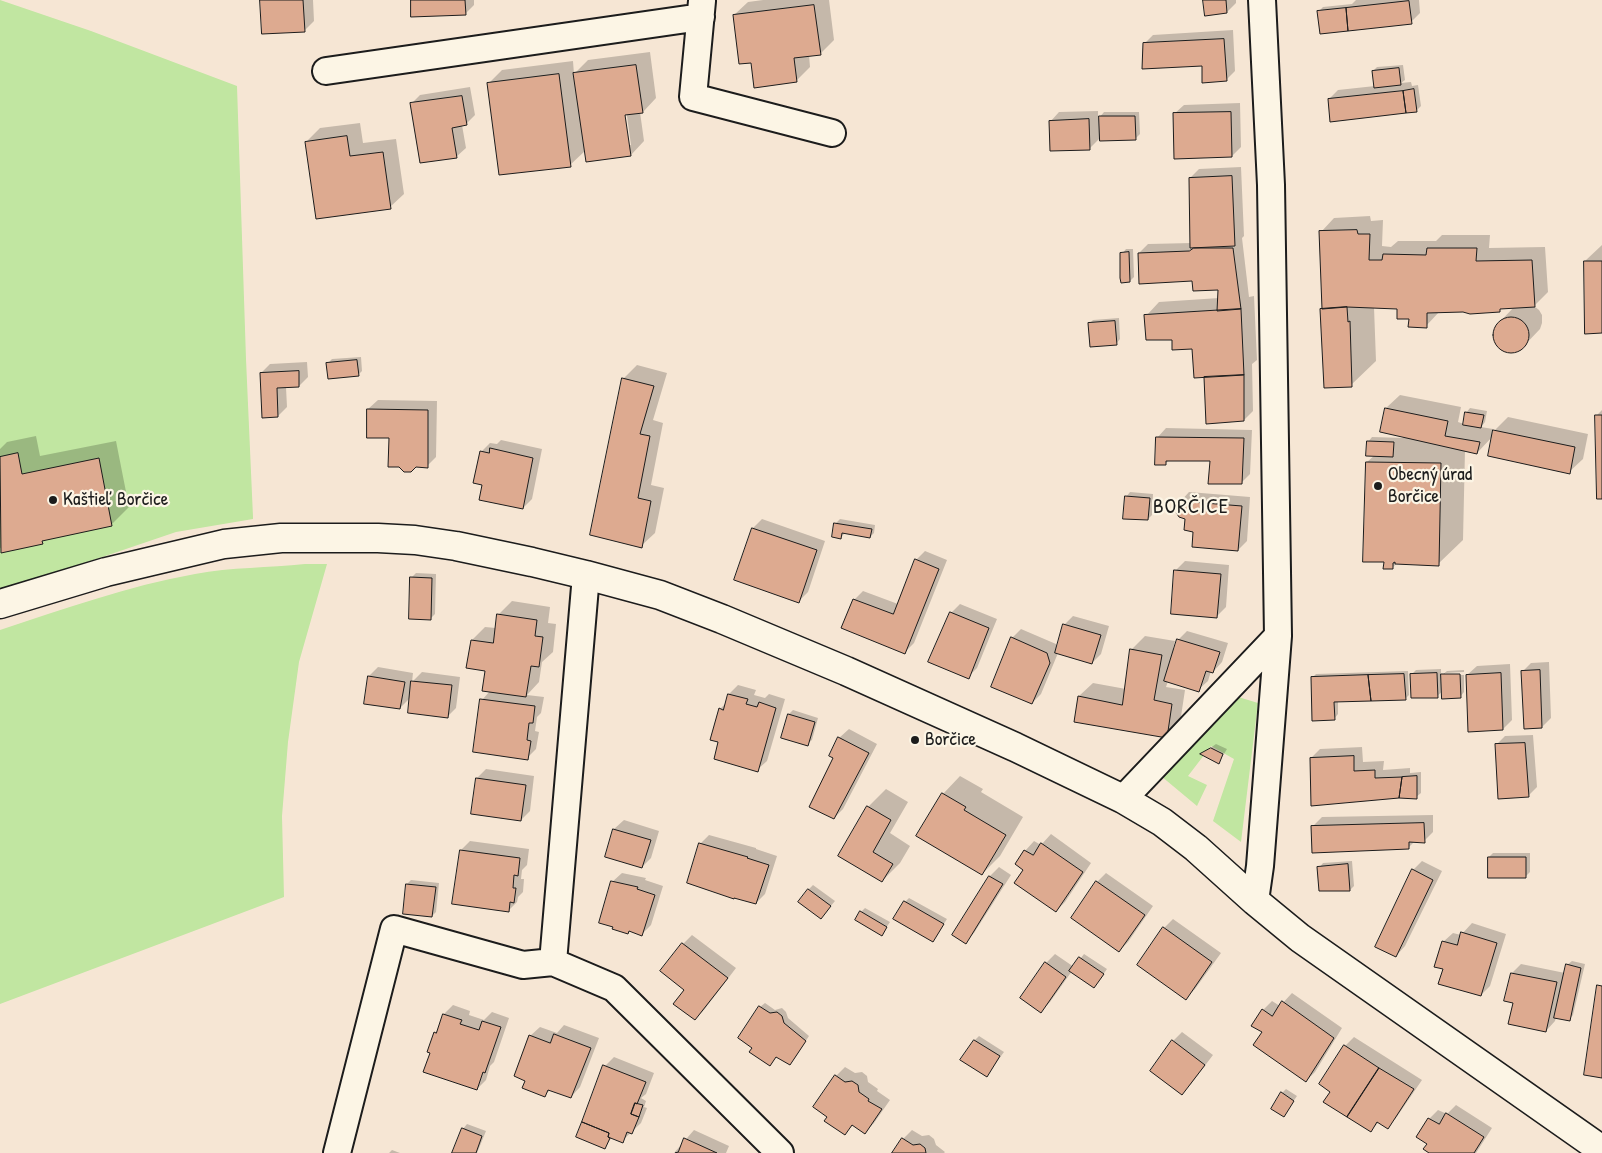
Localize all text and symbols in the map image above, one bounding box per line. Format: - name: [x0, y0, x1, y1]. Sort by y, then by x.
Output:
- place label: Obecný úrad Borčice: [1388, 464, 1472, 508]
- marker: Obecný úrad Borčice: [1372, 480, 1384, 492]
- place label: Kaštieľ Borčice: [63, 489, 168, 511]
- marker: Kaštieľ Borčice: [47, 494, 59, 506]
- district label: BORČICE: [1152, 494, 1230, 520]
- place label: Borčice: [925, 729, 976, 751]
- marker: Borčice: [909, 734, 921, 746]

